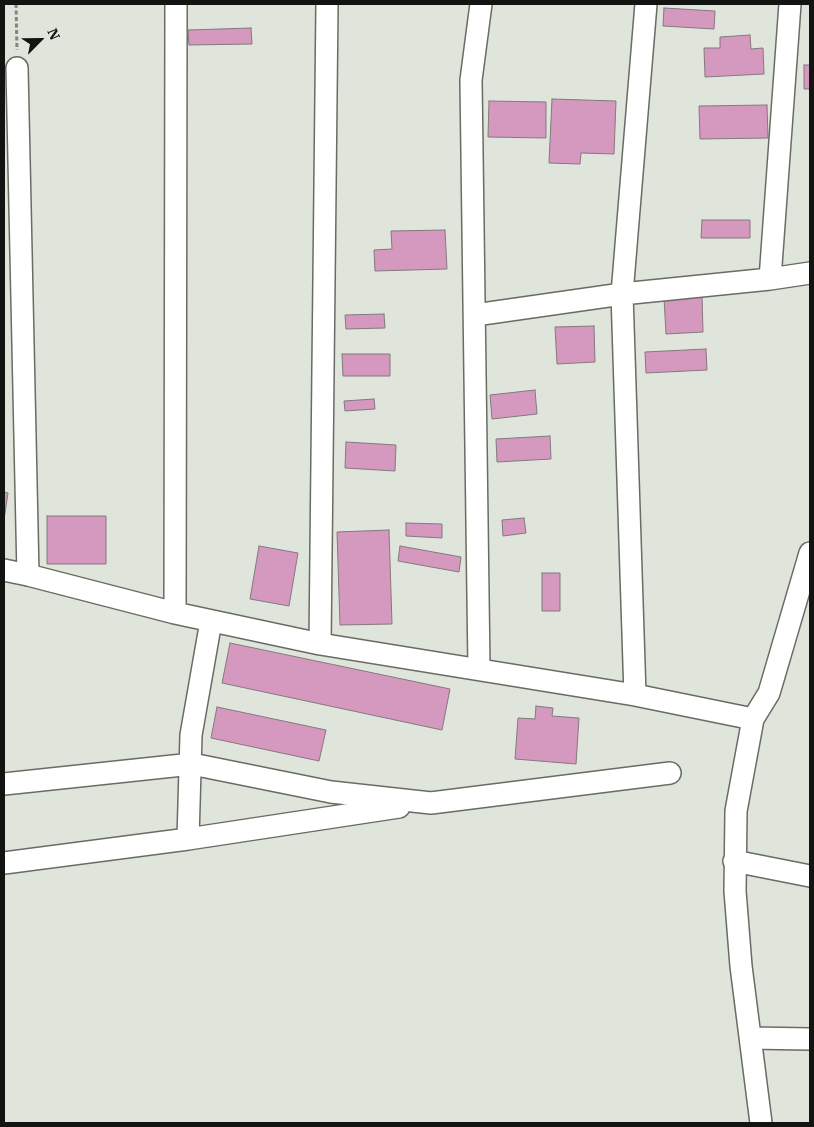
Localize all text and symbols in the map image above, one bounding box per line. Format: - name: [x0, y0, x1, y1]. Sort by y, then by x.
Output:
- north arrow: [15, 15, 65, 65]
- text: N: [43, 26, 64, 43]

